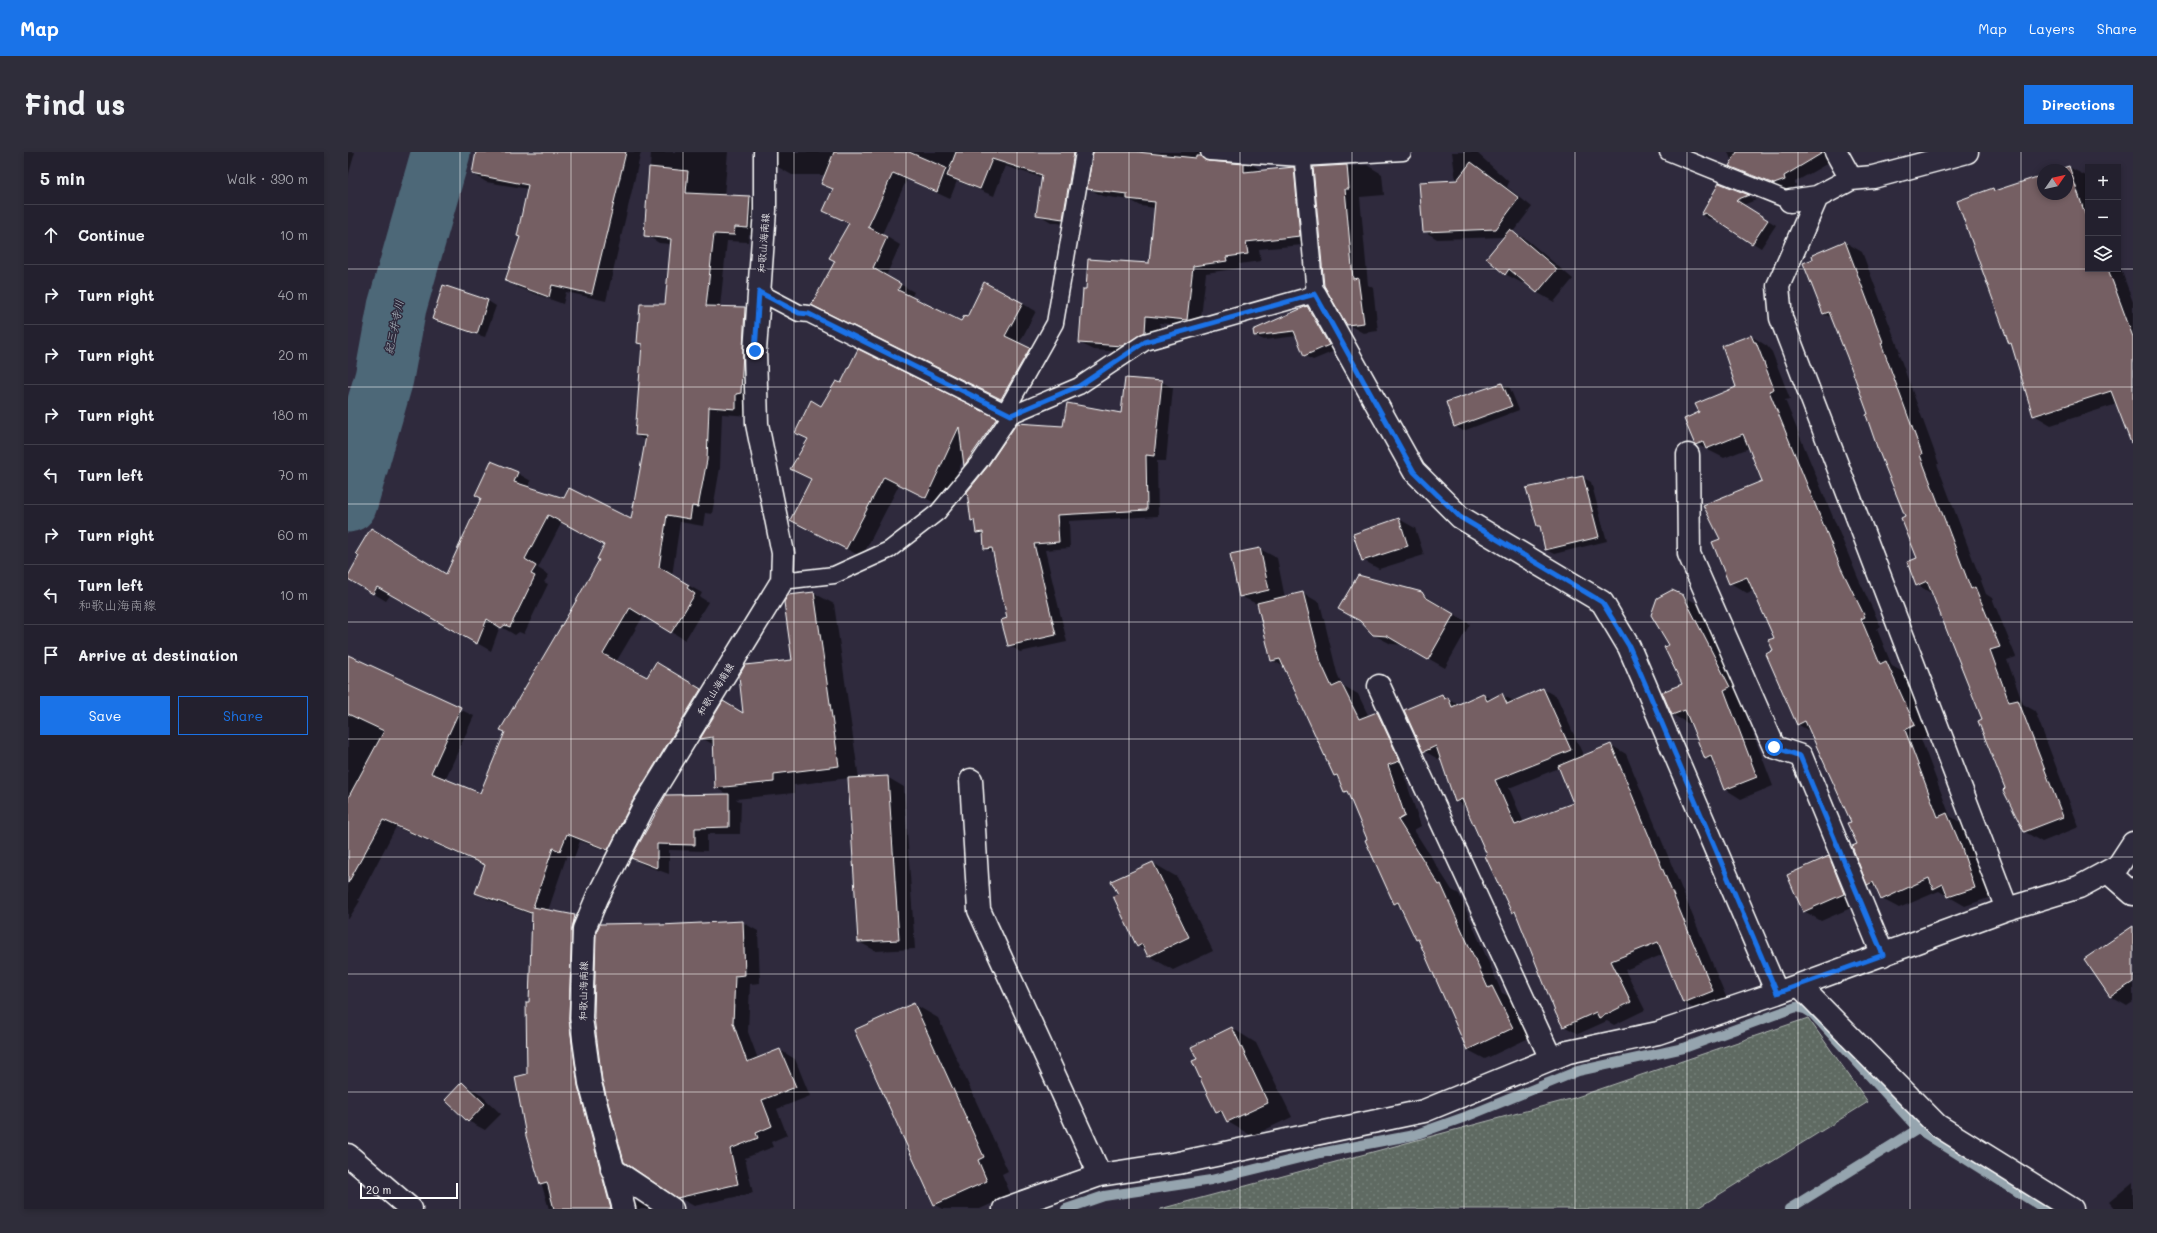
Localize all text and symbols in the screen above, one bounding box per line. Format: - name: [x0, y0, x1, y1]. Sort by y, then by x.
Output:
- text: Map: [20, 16, 59, 41]
- text: Map: [1978, 19, 2007, 38]
- text: Layers: [2029, 19, 2075, 38]
- text: Share: [2097, 19, 2137, 38]
- button: Directions: [2024, 85, 2133, 124]
- text: Find us: [24, 86, 125, 122]
- north arrow: [2037, 164, 2073, 200]
- map controls: [2085, 164, 2121, 272]
- button: +: [2085, 164, 2121, 200]
- text: 5 min: [40, 167, 85, 189]
- text: Walk · 390 m: [226, 170, 308, 187]
- button: −: [2085, 200, 2121, 236]
- street label: 和歌山海南線: [754, 213, 772, 273]
- icon: ahead: [40, 224, 62, 246]
- text: Continue: [78, 225, 145, 245]
- text: 10 m: [280, 226, 308, 243]
- button: layers: [2085, 236, 2121, 272]
- icon: right: [40, 284, 62, 306]
- text: Turn right: [78, 285, 155, 305]
- text: 40 m: [278, 286, 308, 303]
- water label: 紀三井寺川: [380, 298, 407, 355]
- route end: [746, 342, 764, 360]
- icon: right: [40, 344, 62, 366]
- text: Turn right: [78, 345, 155, 365]
- text: 20 m: [278, 346, 308, 363]
- icon: right: [40, 404, 62, 426]
- text: Turn right: [78, 405, 155, 425]
- text: 180 m: [272, 406, 308, 423]
- icon: left: [40, 464, 62, 486]
- text: Turn left: [78, 465, 143, 485]
- text: 70 m: [278, 466, 308, 483]
- icon: right: [40, 524, 62, 546]
- text: Turn right: [78, 525, 155, 545]
- text: 60 m: [278, 526, 308, 543]
- text: Turn left: [78, 575, 143, 595]
- icon: left: [40, 584, 62, 606]
- text: 10 m: [280, 586, 308, 603]
- text: 和歌山海南線: [78, 596, 156, 613]
- icon: arrive: [40, 644, 62, 666]
- text: Arrive at destination: [78, 645, 238, 665]
- street label: 和歌山海南線: [693, 660, 737, 718]
- button: Save: [40, 696, 170, 735]
- button: Share: [178, 696, 308, 735]
- route start: [1765, 738, 1783, 756]
- street label: 和歌山海南線: [575, 961, 591, 1021]
- scale bar: [360, 1181, 458, 1200]
- text: 20 m: [366, 1182, 391, 1197]

